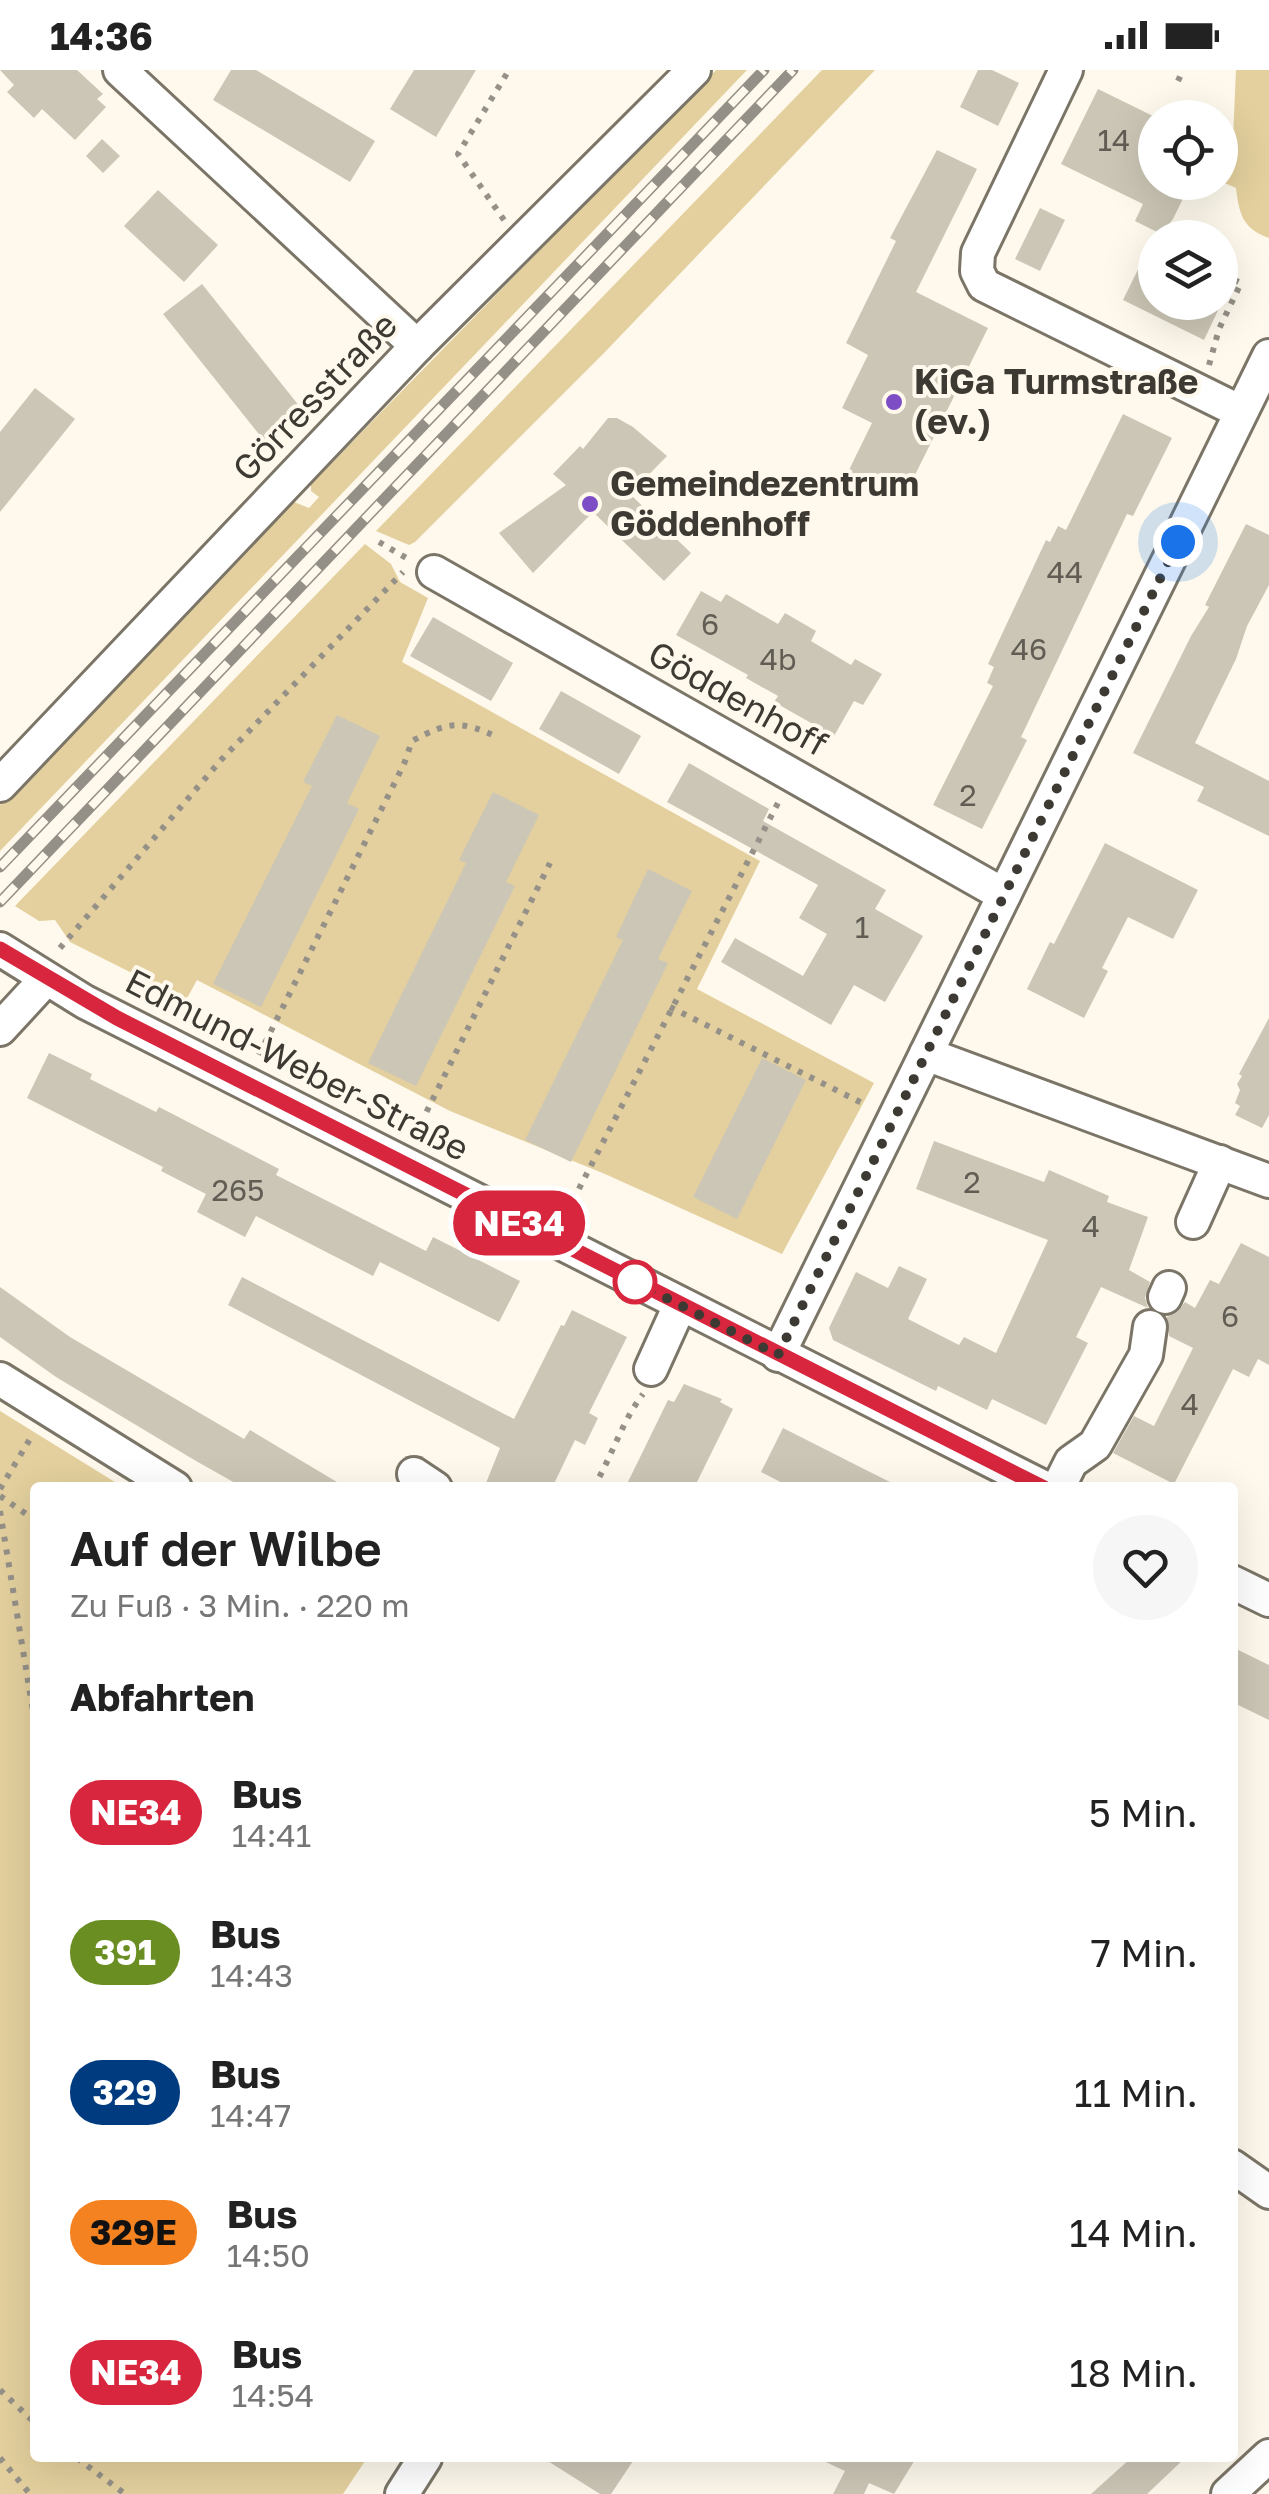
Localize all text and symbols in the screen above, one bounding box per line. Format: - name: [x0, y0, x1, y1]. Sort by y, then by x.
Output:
- text: 14:36: [50, 13, 153, 58]
- map controls: [1138, 100, 1238, 320]
- button: locate: [1138, 100, 1238, 200]
- house number: 14: [1098, 122, 1130, 158]
- button: layers: [1138, 220, 1238, 320]
- street label: Görresstraße: [224, 303, 405, 489]
- place label: KiGa Turmstraße (ev.): [914, 360, 1199, 442]
- marker: KiGa Turmstraße (ev.): [883, 391, 905, 413]
- place label: Gemeindezentrum Göddenhoff: [610, 462, 919, 544]
- marker: Gemeindezentrum Göddenhoff: [579, 493, 601, 515]
- your location: [1153, 517, 1203, 567]
- house number: 44: [1047, 554, 1083, 590]
- house number: 6: [701, 606, 719, 642]
- house number: 46: [1011, 631, 1047, 667]
- street label: Göddenhoff: [641, 632, 836, 765]
- house number: 4b: [760, 641, 796, 677]
- house number: 2: [959, 777, 977, 813]
- house number: 1: [855, 909, 869, 945]
- street label: Edmund-Weber-Straße: [119, 959, 476, 1169]
- house number: 2: [963, 1164, 981, 1200]
- house number: 265: [212, 1172, 264, 1208]
- line badge: NE34: [449, 1190, 589, 1256]
- text: NE34: [473, 1202, 565, 1244]
- house number: 4: [1082, 1208, 1100, 1244]
- unlabelled marker: [614, 1261, 656, 1303]
- house number: 6: [1221, 1298, 1239, 1334]
- house number: 4: [1181, 1386, 1199, 1422]
- button: heart: [1093, 1515, 1198, 1620]
- text: Auf der Wilbe: [70, 1519, 382, 1577]
- text: Zu Fuß · 3 Min. · 220 m: [70, 1586, 409, 1624]
- text: Abfahrten: [70, 1674, 254, 1719]
- text: Bus: [232, 1771, 302, 1816]
- text: 5 Min.: [1089, 1790, 1198, 1835]
- text: NE34: [90, 1791, 182, 1833]
- text: 14:41: [232, 1816, 311, 1854]
- text: Bus: [210, 1911, 281, 1956]
- text: 7 Min.: [1091, 1930, 1198, 1975]
- text: 391: [94, 1931, 156, 1973]
- text: 14:43: [210, 1956, 293, 1994]
- text: Bus: [210, 2051, 281, 2096]
- text: 11 Min.: [1074, 2070, 1198, 2115]
- text: 329: [93, 2071, 157, 2113]
- text: 14:47: [210, 2096, 291, 2134]
- text: Bus: [227, 2191, 297, 2236]
- text: 14 Min.: [1069, 2210, 1198, 2255]
- text: 329E: [90, 2211, 177, 2253]
- text: 14:50: [227, 2236, 310, 2274]
- text: Bus: [232, 2331, 302, 2376]
- text: 18 Min.: [1069, 2350, 1198, 2395]
- text: NE34: [90, 2351, 182, 2393]
- text: 14:54: [232, 2376, 314, 2414]

